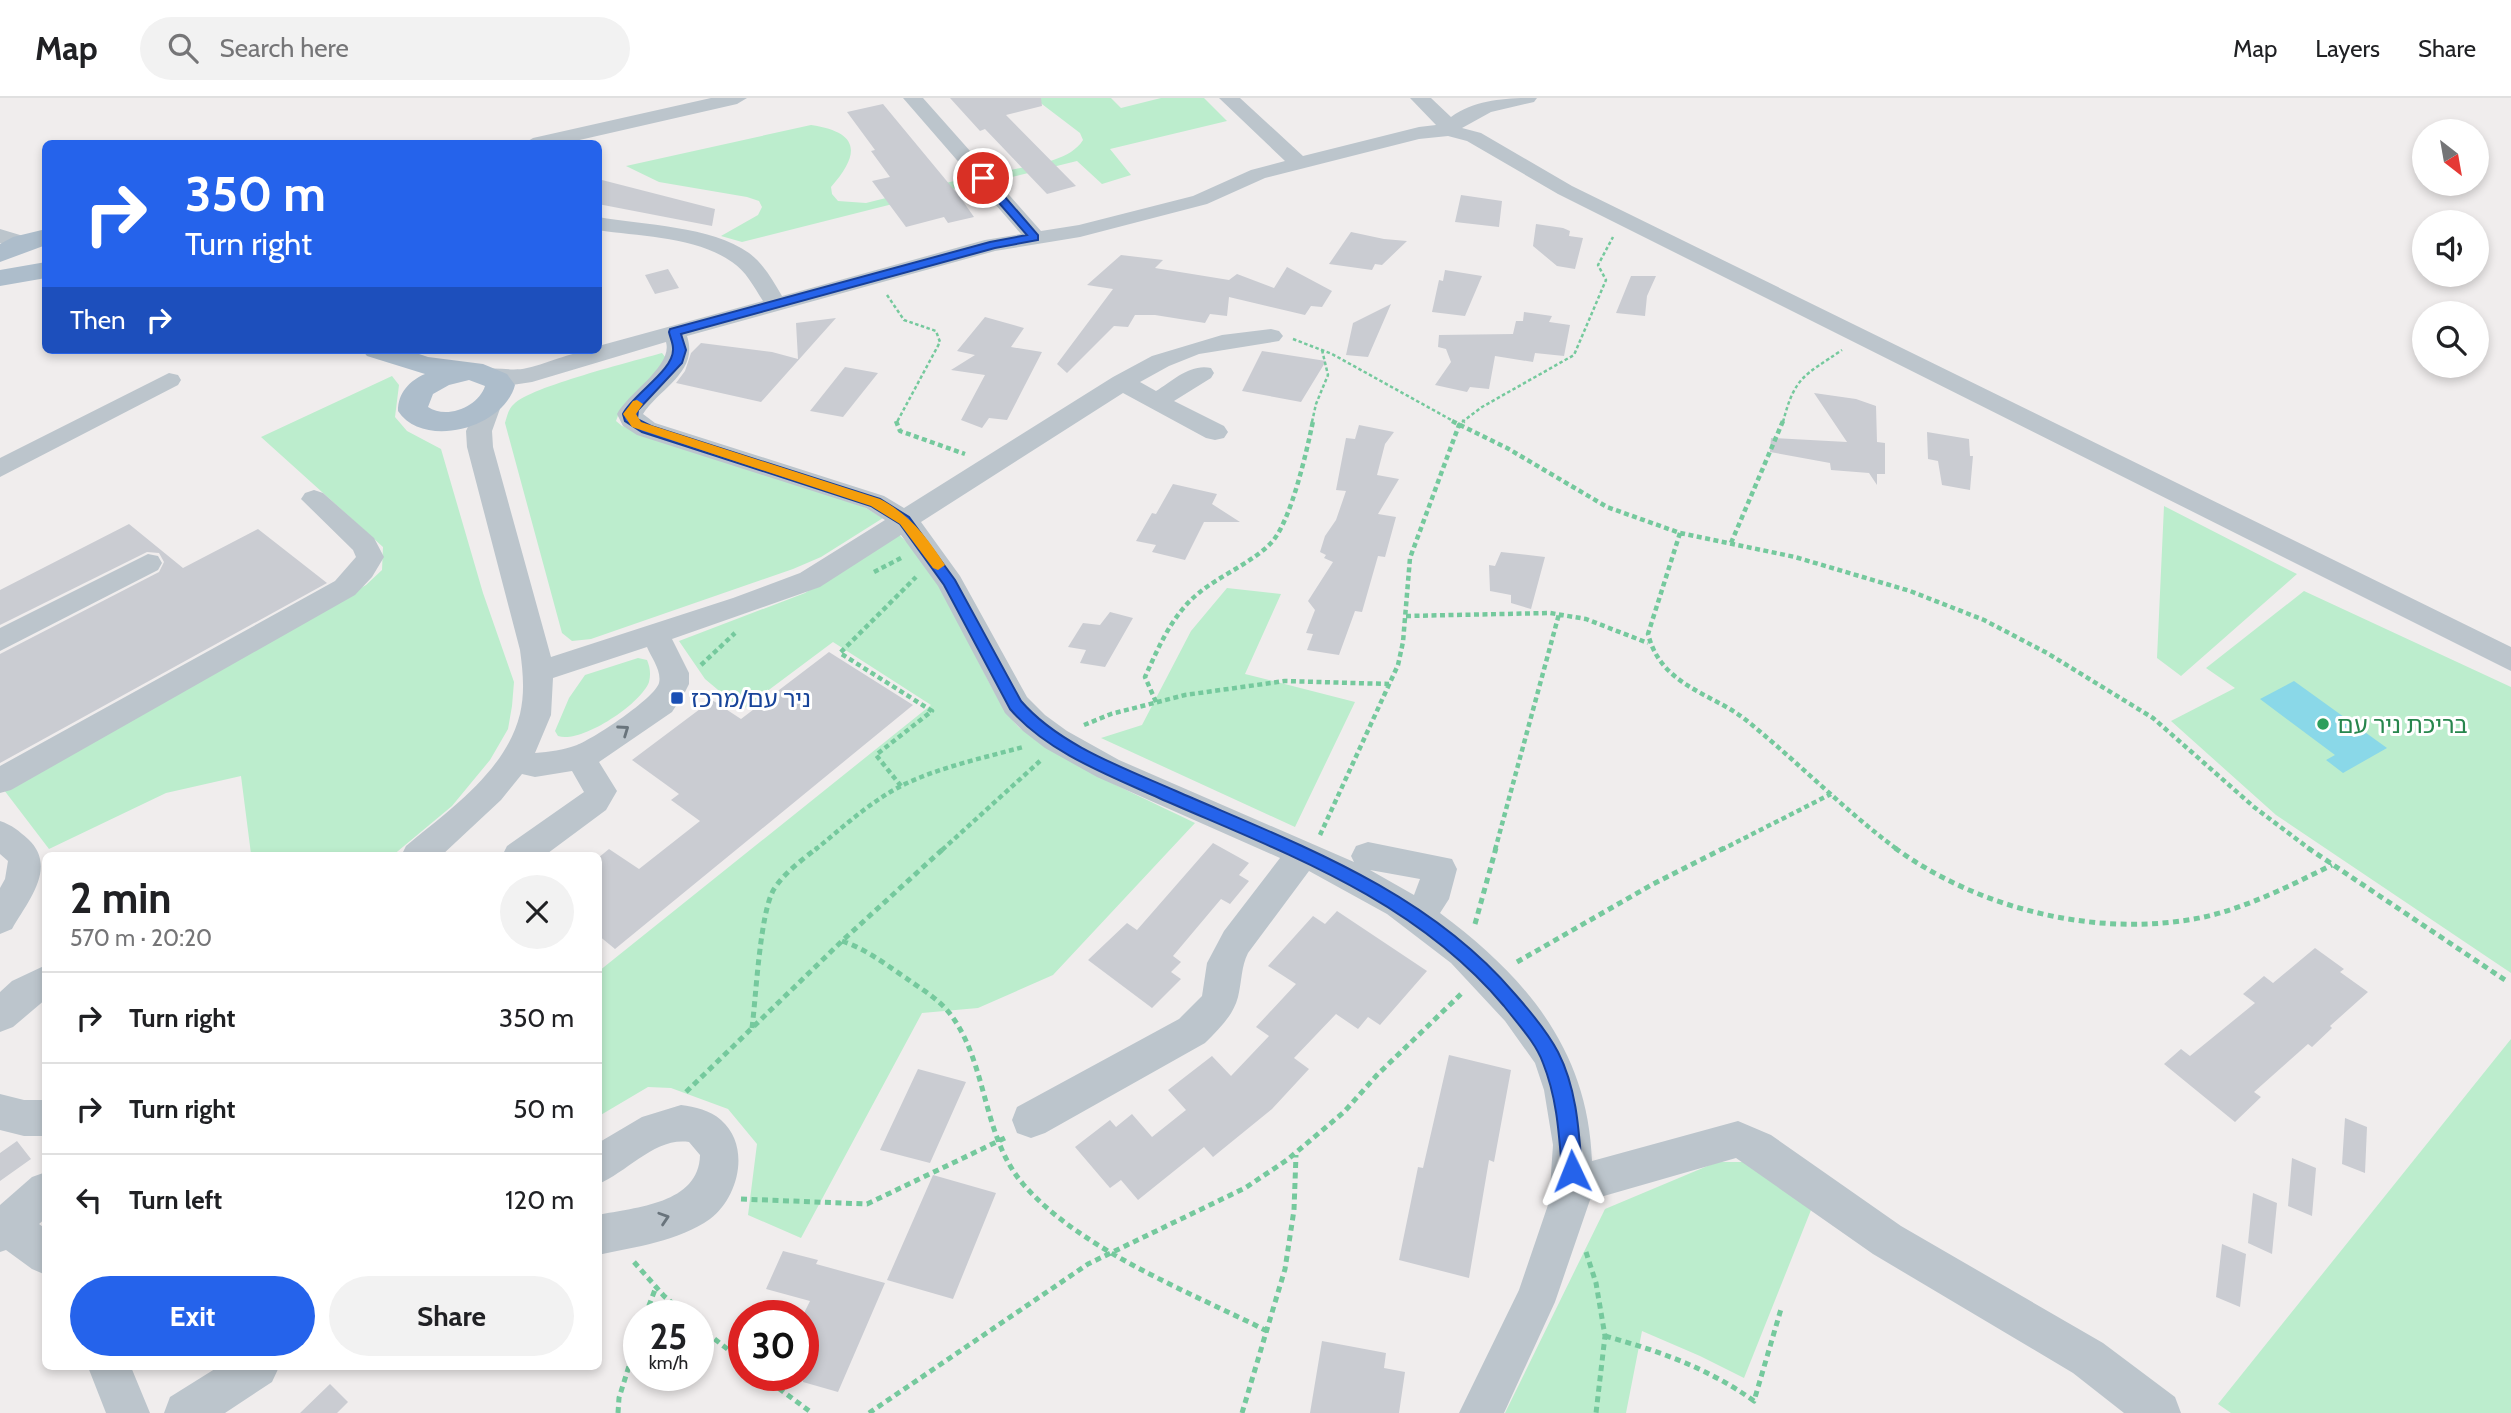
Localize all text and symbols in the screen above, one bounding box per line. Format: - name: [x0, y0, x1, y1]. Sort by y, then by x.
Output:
- search box: [140, 17, 630, 80]
- text: Map: [35, 28, 98, 68]
- icon: search: [164, 29, 202, 67]
- text: Search here: [220, 32, 349, 64]
- text: Map: [2233, 34, 2277, 63]
- text: Layers: [2315, 34, 2380, 63]
- text: Share: [2418, 34, 2476, 63]
- north arrow: [2412, 119, 2488, 196]
- map controls: [2412, 119, 2489, 378]
- pin: [953, 148, 1013, 208]
- icon: arrive: [964, 159, 1002, 197]
- text: 350 m: [185, 164, 326, 223]
- icon: right: [70, 168, 161, 259]
- button: sound: [2412, 210, 2489, 287]
- text: Turn right: [185, 224, 312, 263]
- icon: right: [140, 301, 178, 339]
- button: search: [2412, 301, 2489, 378]
- text: Then: [70, 304, 126, 336]
- place label: ניר עם/מרכז: [691, 684, 811, 713]
- marker: ניר עם/מרכז: [669, 690, 685, 706]
- place label: בריכת ניר עם: [2337, 710, 2468, 739]
- marker: בריכת ניר עם: [2315, 716, 2331, 732]
- one-way arrow: [616, 726, 629, 738]
- text: 2 min: [70, 872, 171, 924]
- button: close: [500, 875, 574, 949]
- text: 570 m · 20:20: [70, 924, 212, 952]
- icon: right: [70, 999, 108, 1037]
- text: Turn right: [129, 1002, 235, 1034]
- text: 350 m: [499, 1002, 574, 1034]
- icon: right: [70, 1090, 108, 1128]
- text: Turn right: [129, 1093, 235, 1125]
- text: 50 m: [513, 1093, 574, 1125]
- position arrow: [1535, 1134, 1609, 1208]
- icon: left: [70, 1181, 108, 1219]
- text: Turn left: [129, 1184, 222, 1216]
- text: 120 m: [505, 1184, 574, 1216]
- one-way arrow: [658, 1212, 670, 1226]
- button: Exit: [70, 1276, 315, 1356]
- button: Share: [329, 1276, 574, 1356]
- speed limit sign: 30: [728, 1300, 819, 1391]
- text: 25: [650, 1315, 687, 1358]
- text: km/h: [649, 1352, 688, 1374]

